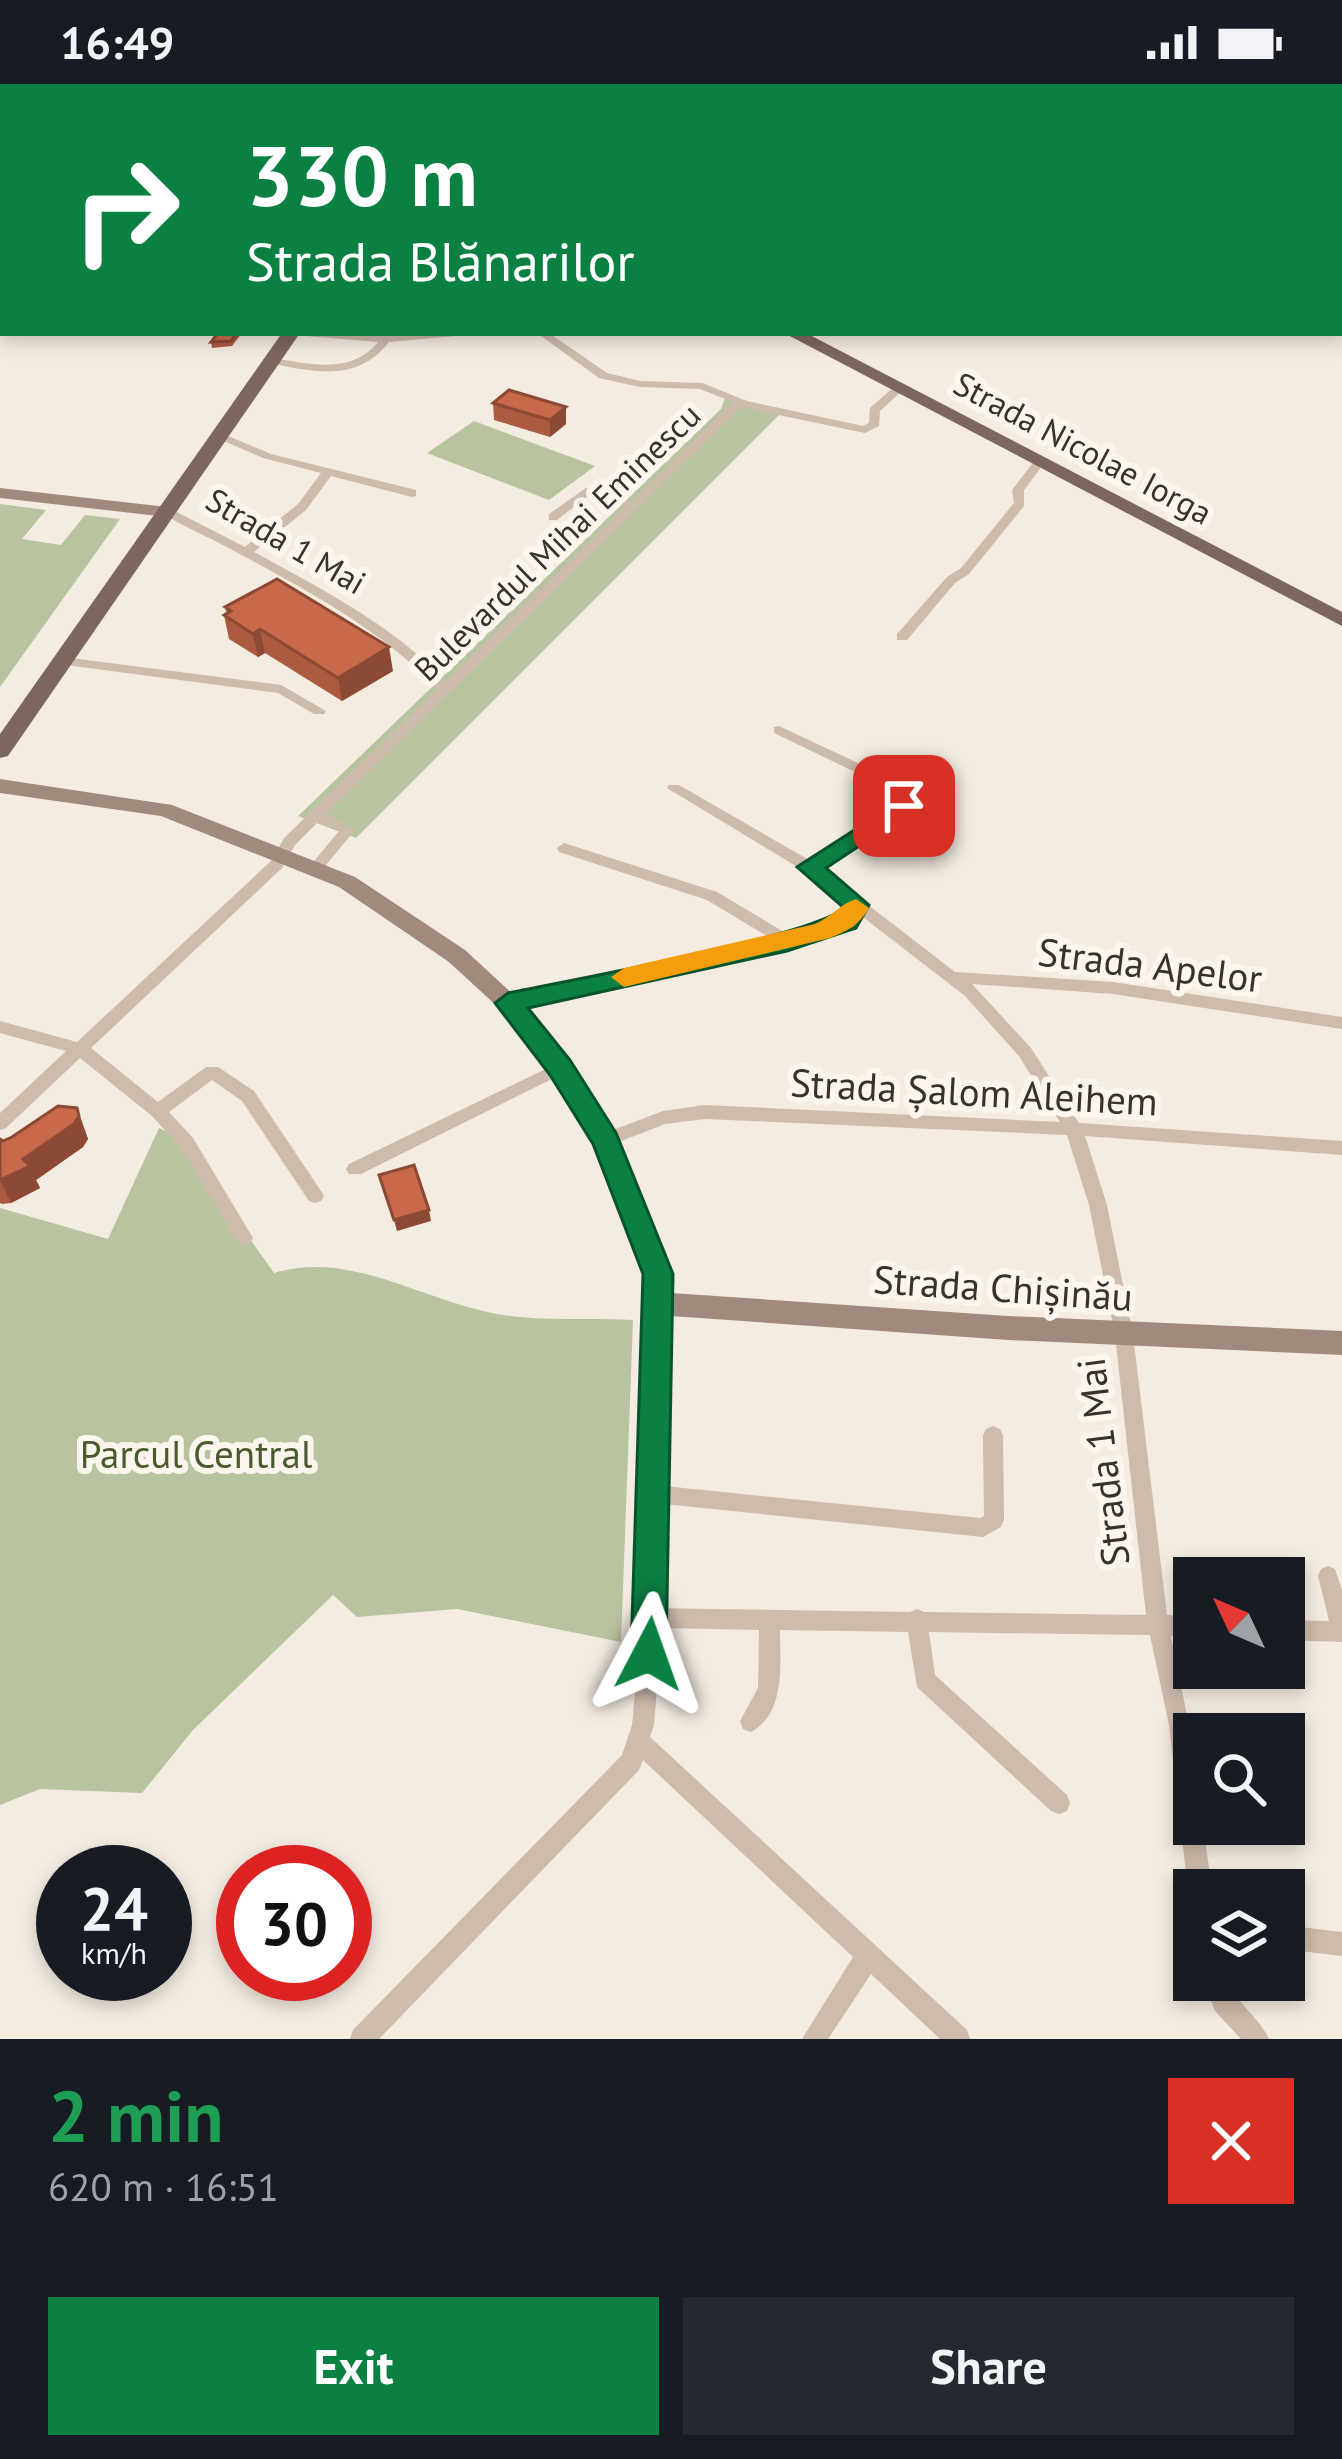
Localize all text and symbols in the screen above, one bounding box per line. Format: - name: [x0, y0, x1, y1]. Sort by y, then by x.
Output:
- text: 16:49: [60, 13, 174, 71]
- text: 330 m: [246, 120, 478, 229]
- icon: right: [48, 132, 204, 288]
- text: Strada Blănarilor: [246, 226, 635, 296]
- street label: Strada Nicolae Iorga: [947, 361, 1220, 534]
- street label: Bulevardul Mihai Eminescu: [404, 394, 709, 690]
- street label: Strada 1 Mai: [199, 478, 374, 604]
- pin: [853, 755, 955, 857]
- icon: arrive: [871, 773, 937, 839]
- street label: Strada Apelor: [1035, 925, 1265, 1004]
- street label: Strada Șalom Aleihem: [789, 1056, 1159, 1127]
- street label: Strada Chișinău: [872, 1253, 1134, 1322]
- street label: Strada 1 Mai: [1064, 1355, 1141, 1569]
- park label: Parcul Central: [80, 1428, 313, 1479]
- north arrow: [1173, 1557, 1305, 1689]
- map controls: [1173, 1557, 1305, 2001]
- position arrow: [586, 1591, 712, 1717]
- button: search: [1173, 1713, 1305, 1845]
- speed limit sign: 30: [216, 1845, 372, 2001]
- text: 24: [80, 1869, 148, 1947]
- button: layers: [1173, 1869, 1305, 2001]
- text: km/h: [81, 1933, 147, 1972]
- text: 2 min: [48, 2069, 224, 2162]
- button: close: [1168, 2078, 1294, 2204]
- text: 620 m · 16:51: [48, 2161, 279, 2212]
- button: Exit: [48, 2297, 659, 2435]
- button: Share: [683, 2297, 1294, 2435]

